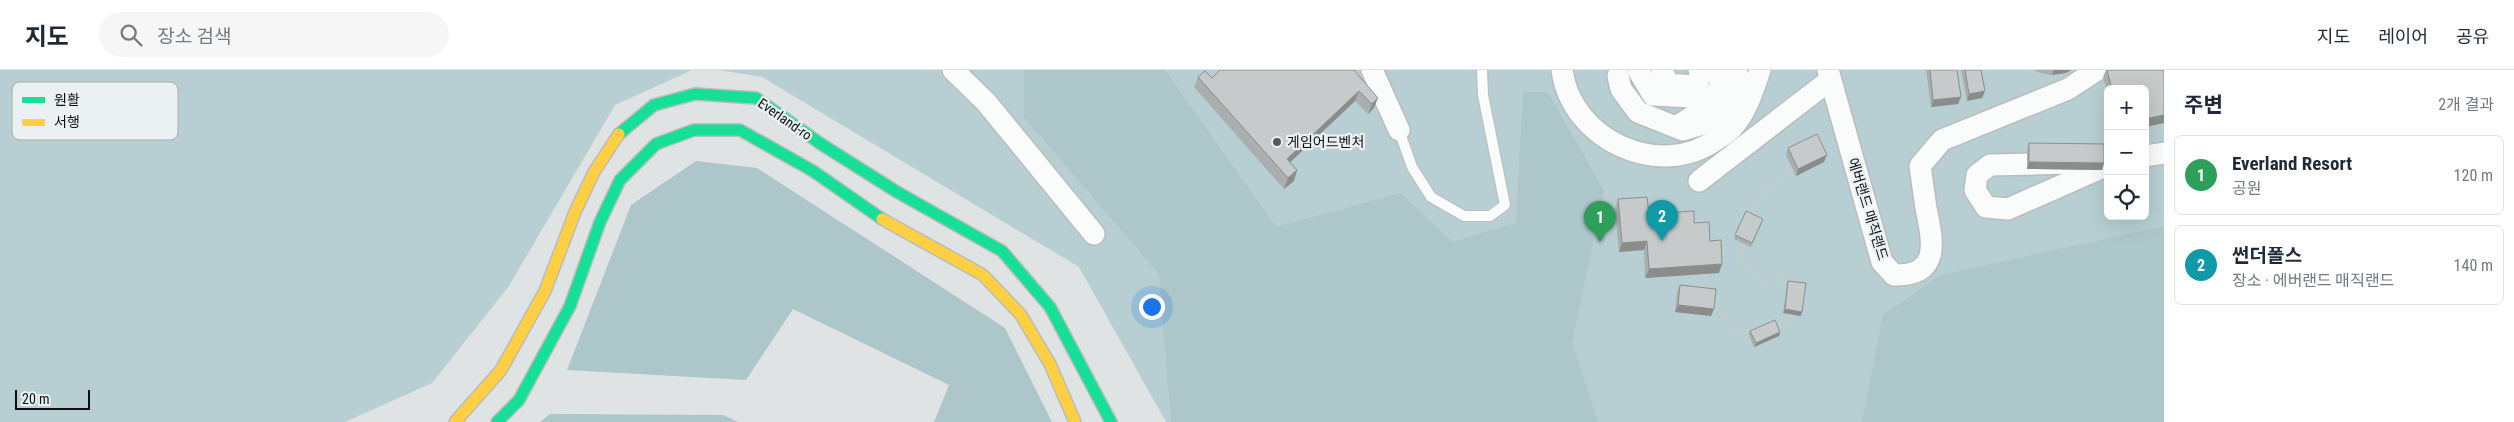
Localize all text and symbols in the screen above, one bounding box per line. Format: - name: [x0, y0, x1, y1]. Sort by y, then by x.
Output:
- search box: [99, 12, 449, 57]
- icon: search: [117, 21, 145, 49]
- text: 지도: [25, 23, 69, 51]
- text: 장소 검색: [157, 25, 231, 48]
- text: 지도: [2317, 26, 2350, 47]
- text: 레이어: [2378, 26, 2428, 47]
- text: 공유: [2456, 26, 2489, 47]
- legend: [12, 82, 178, 140]
- map controls: [2104, 85, 2149, 220]
- button: +: [2104, 85, 2149, 130]
- text: 원활: [54, 92, 80, 108]
- text: 주변: [2184, 93, 2223, 117]
- street label: Everland-ro: [755, 95, 815, 143]
- text: 2개 결과: [2438, 95, 2494, 114]
- text: 서행: [54, 114, 80, 130]
- button: −: [2104, 130, 2149, 175]
- place label: 게임어드벤처: [1287, 134, 1364, 150]
- marker: 게임어드벤처: [1271, 136, 1283, 148]
- text: Everland Resort: [2232, 152, 2352, 175]
- street label: 에버랜드 매직랜드: [1845, 156, 1891, 262]
- text: 1: [2197, 166, 2205, 185]
- text: 120 m: [2454, 166, 2493, 185]
- button: locate: [2104, 175, 2149, 220]
- text: 공원: [2232, 179, 2261, 198]
- pin: 2: [1646, 200, 1678, 241]
- pin: 1: [1584, 201, 1616, 242]
- text: 썬더폴스: [2232, 244, 2302, 267]
- text: 2: [2197, 256, 2205, 275]
- text: 140 m: [2454, 256, 2493, 275]
- text: 장소 · 에버랜드 매직랜드: [2232, 271, 2394, 290]
- your location: [1139, 294, 1165, 320]
- scale bar: [15, 387, 90, 410]
- text: 20 m: [22, 391, 50, 407]

